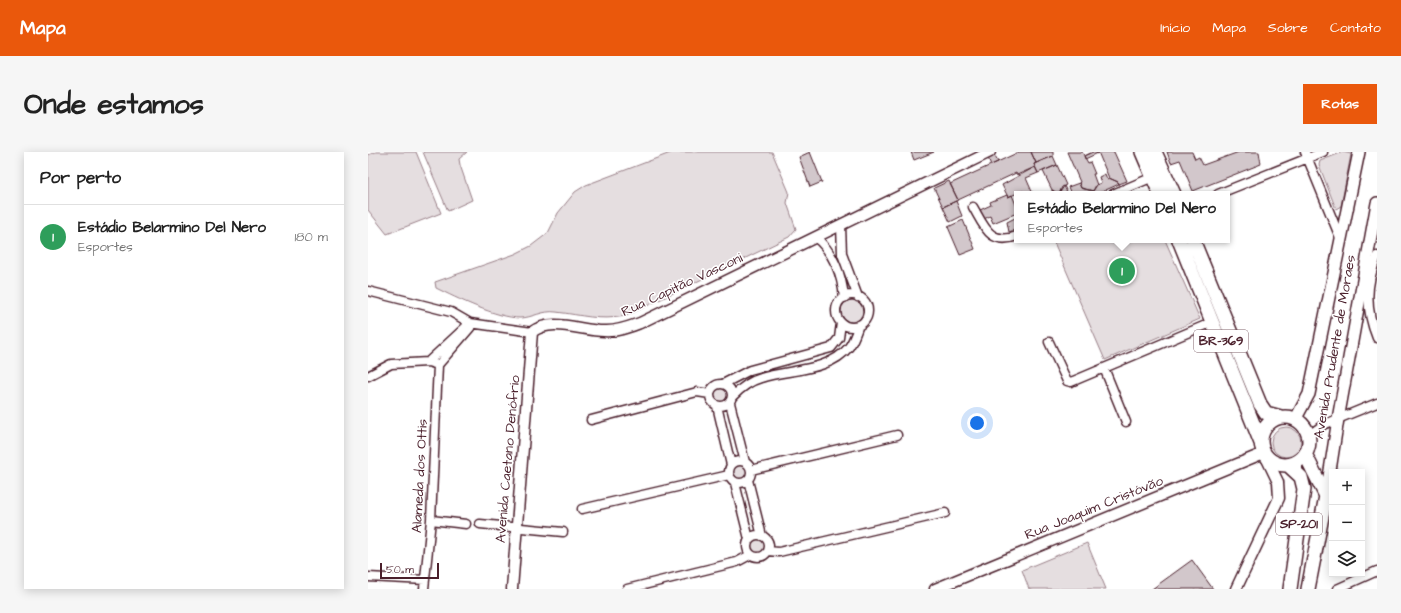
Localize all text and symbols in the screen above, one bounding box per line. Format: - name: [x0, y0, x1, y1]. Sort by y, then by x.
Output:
- text: Mapa: [20, 15, 66, 42]
- text: Início: [1160, 18, 1190, 38]
- text: Mapa: [1212, 18, 1246, 38]
- text: Sobre: [1268, 18, 1308, 38]
- text: Contato: [1330, 18, 1381, 38]
- button: Rotas: [1303, 84, 1377, 124]
- text: Onde estamos: [24, 85, 204, 124]
- text: Por perto: [40, 166, 121, 190]
- popup: [1014, 191, 1230, 243]
- text: Estádio Belarmino Del Nero: [1028, 198, 1216, 219]
- text: Estádio Belarmino Del Nero: [78, 217, 266, 238]
- text: Esportes: [1028, 219, 1083, 237]
- text: 1: [52, 228, 54, 246]
- text: 180 m: [294, 228, 328, 246]
- text: Esportes: [78, 238, 133, 256]
- street label: Rua Capitão Vasconi: [618, 248, 746, 322]
- street label: Avenida Prudente de Moraes: [1309, 253, 1361, 441]
- pin: 1: [1109, 256, 1135, 286]
- road number: BR-369: [1194, 330, 1248, 352]
- street label: Avenida Caetano Denófrio: [491, 374, 525, 544]
- your location: [967, 413, 987, 433]
- street label: Alameda dos Ottis: [407, 418, 433, 534]
- map controls: [1329, 469, 1365, 577]
- button: +: [1329, 469, 1365, 505]
- street label: Rua Joaquim Cristóvão: [1022, 471, 1166, 545]
- button: −: [1329, 505, 1365, 541]
- road number: SP-201: [1276, 513, 1322, 535]
- button: layers: [1329, 541, 1365, 577]
- scale bar: [380, 561, 439, 580]
- text: 50 m: [386, 562, 414, 577]

